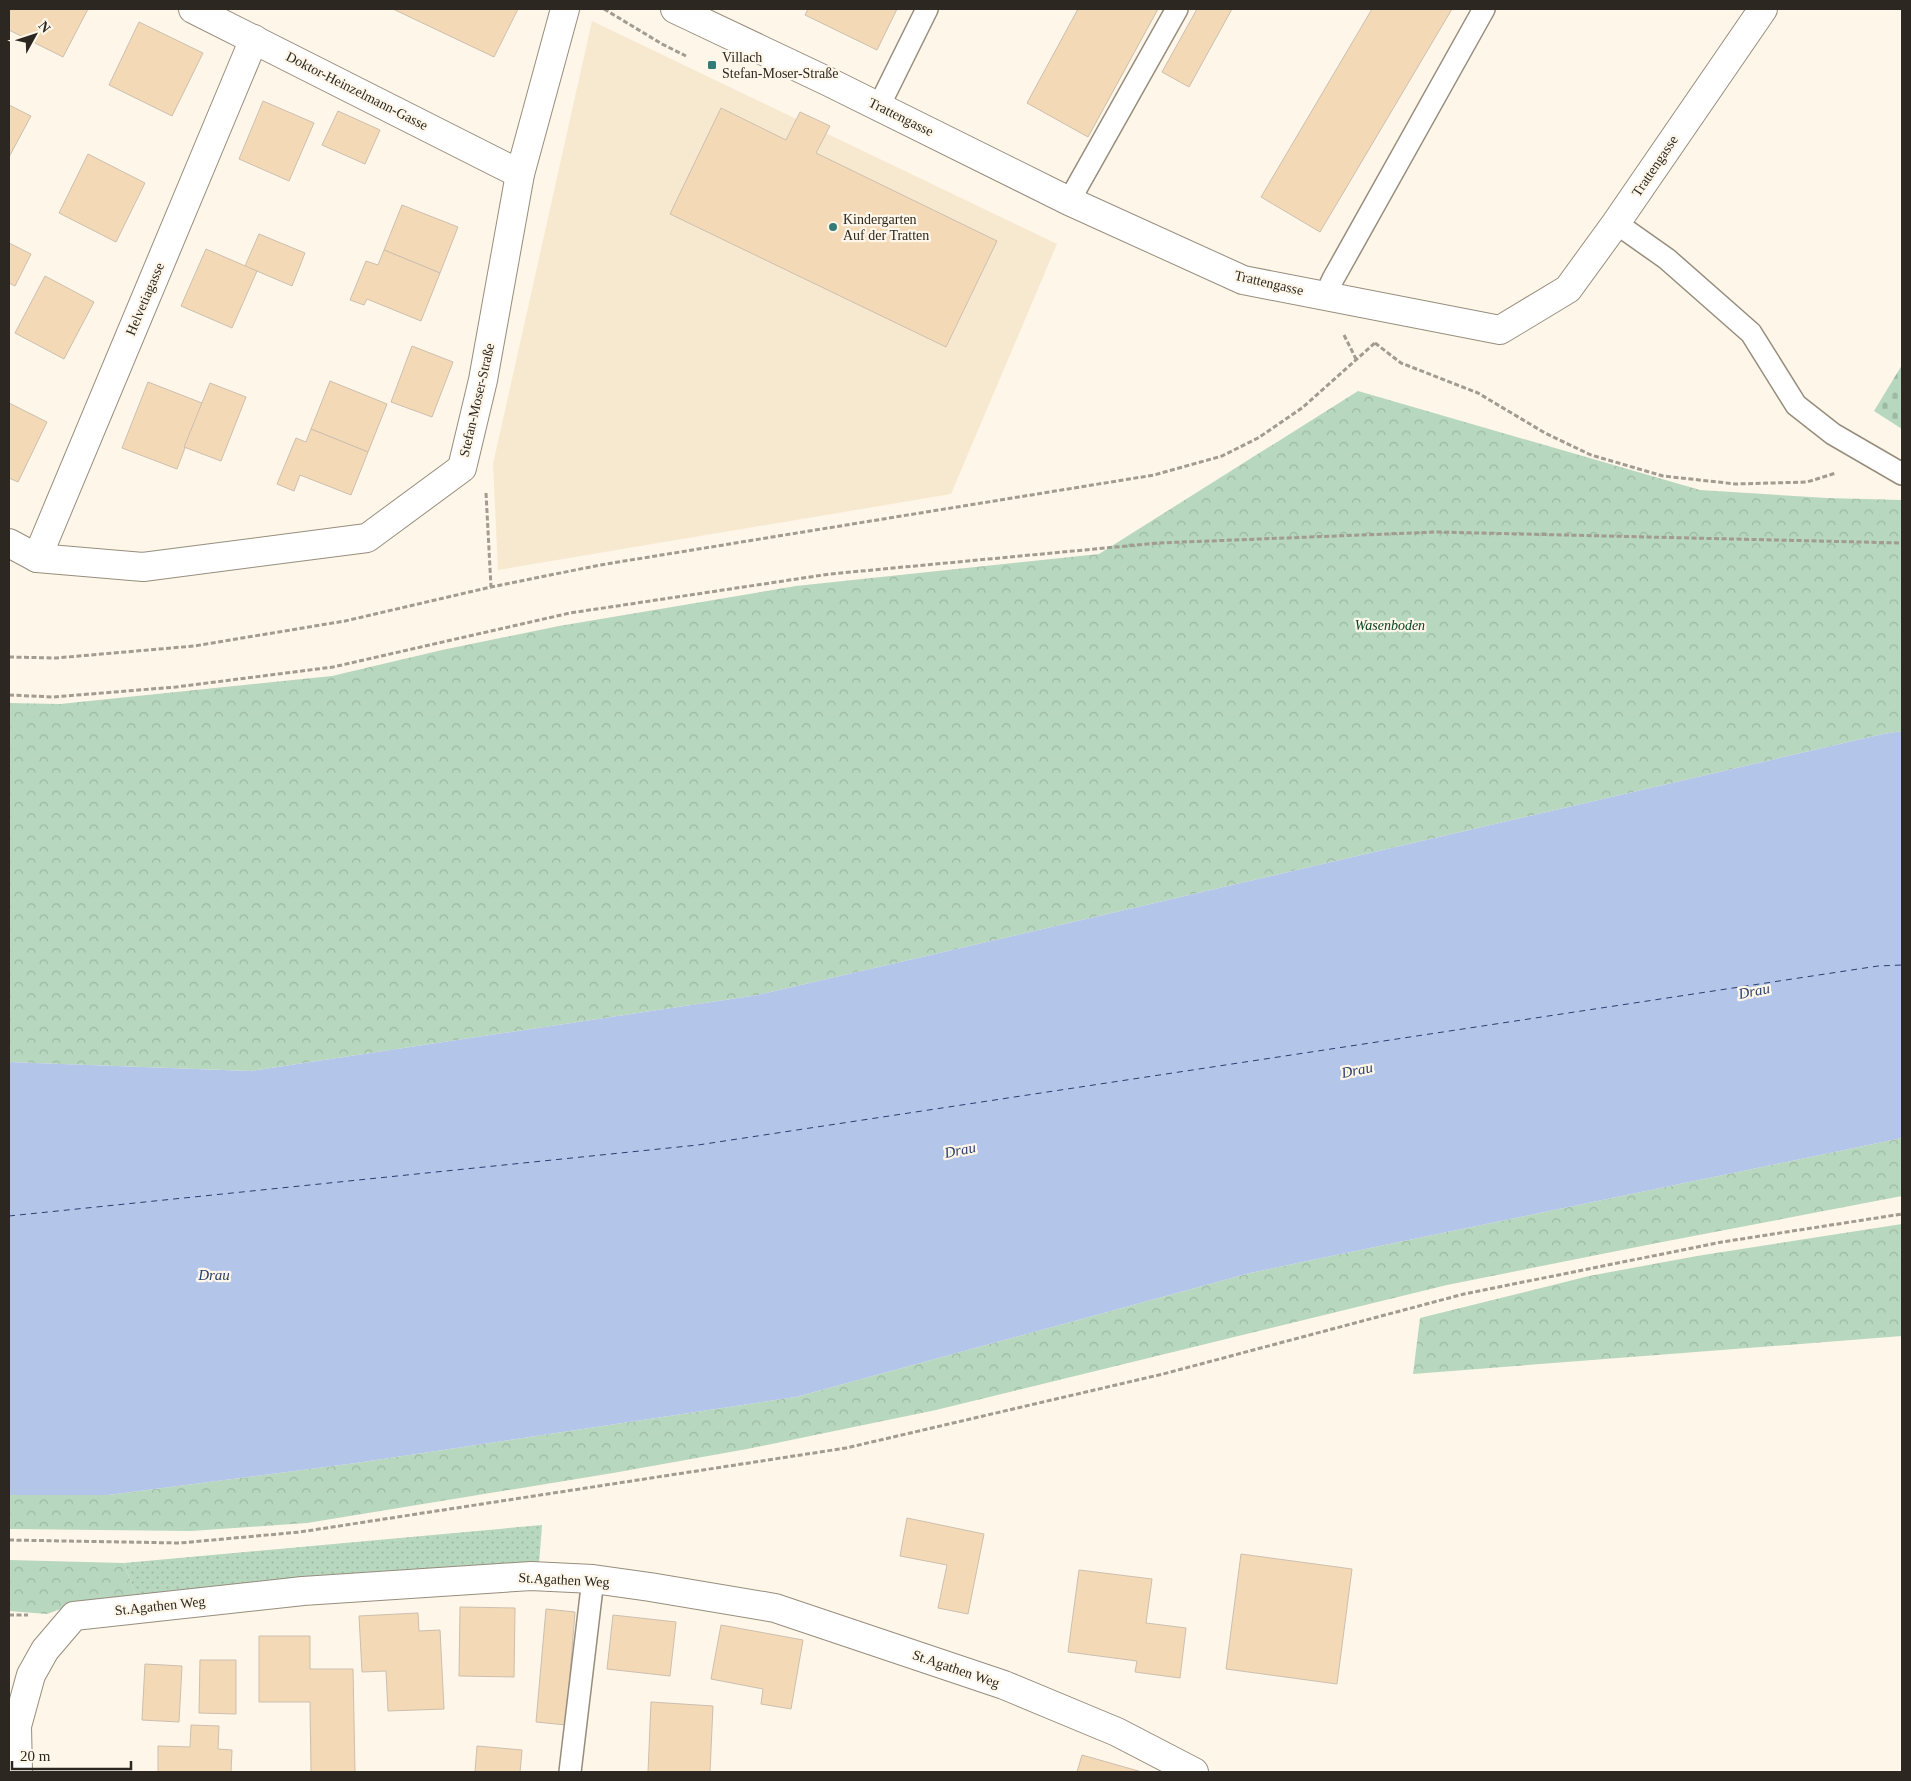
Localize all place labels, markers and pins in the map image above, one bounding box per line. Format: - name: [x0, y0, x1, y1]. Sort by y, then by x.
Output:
- place label: Villach Stefan-Moser-Straße: [722, 50, 838, 81]
- marker: Villach Stefan-Moser-Straße: [706, 59, 718, 71]
- place label: Kindergarten Auf der Tratten: [843, 212, 929, 243]
- marker: Kindergarten Auf der Tratten: [827, 221, 839, 233]

